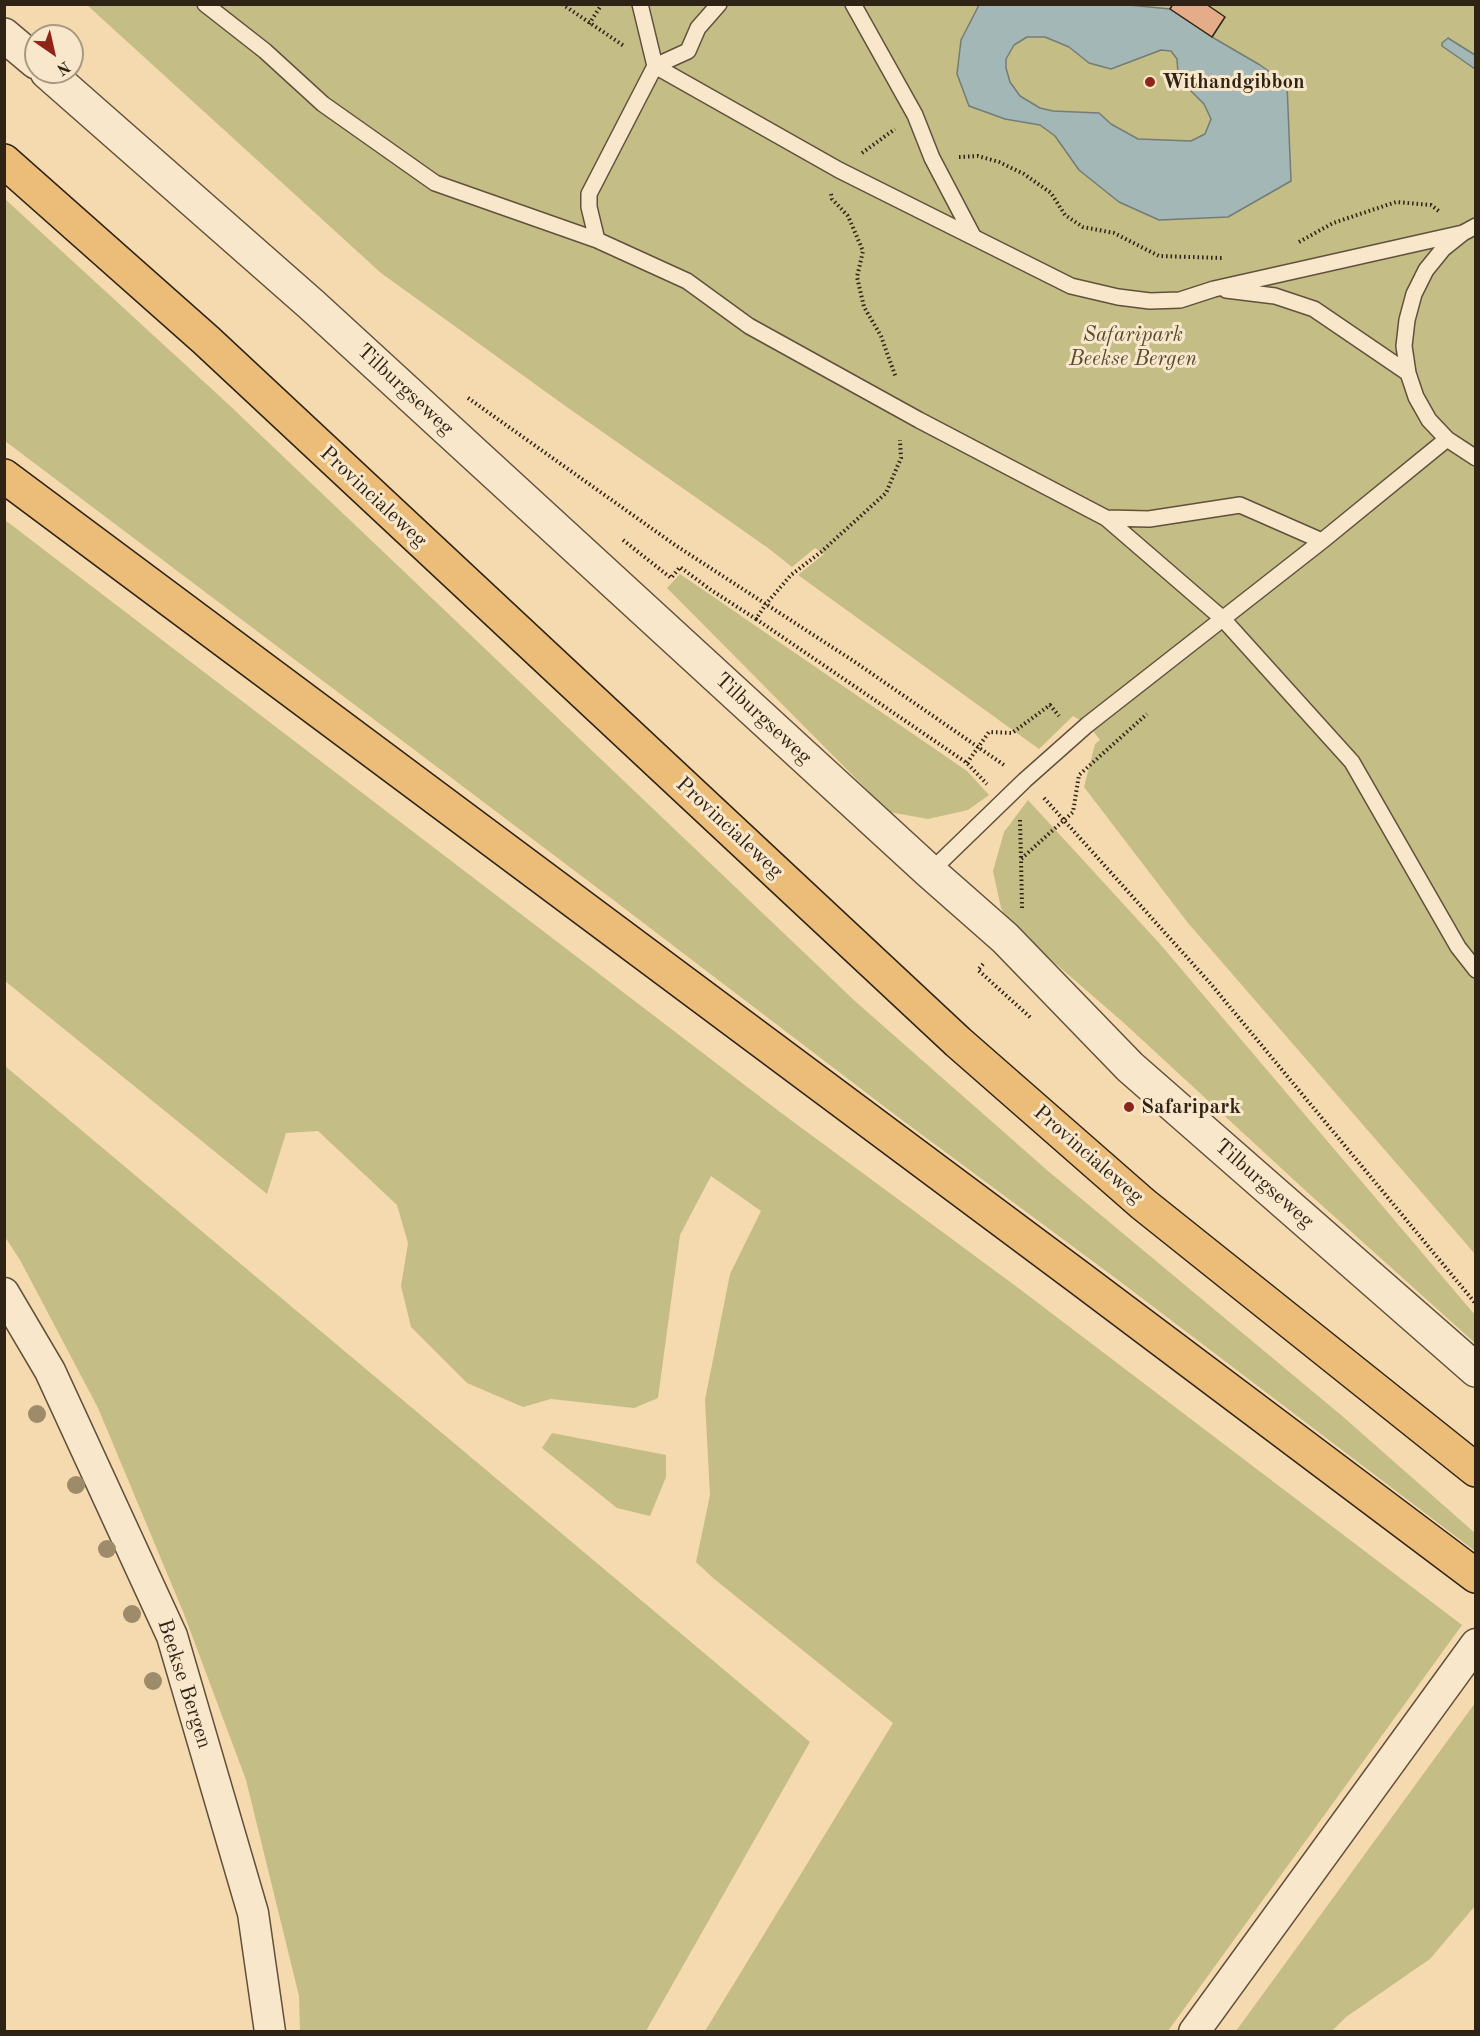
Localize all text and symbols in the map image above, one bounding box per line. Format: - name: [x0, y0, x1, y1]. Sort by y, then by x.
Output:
- north arrow: [24, 24, 84, 84]
- text: N: [53, 57, 72, 77]
- place label: Withandgibbon: [1162, 69, 1305, 95]
- marker: Withandgibbon: [1143, 75, 1157, 89]
- park label: Safaripark Beekse Bergen: [1069, 322, 1197, 372]
- street label: Tilburgseweg: [351, 339, 459, 441]
- street label: Provincialeweg: [314, 441, 432, 553]
- street label: Tilburgseweg: [709, 668, 817, 770]
- street label: Provincialeweg: [670, 772, 788, 884]
- place label: Safaripark: [1141, 1094, 1241, 1120]
- street label: Provincialeweg: [1028, 1100, 1148, 1210]
- marker: Safaripark: [1122, 1100, 1136, 1114]
- street label: Tilburgseweg: [1209, 1134, 1319, 1234]
- street label: Beekse Bergen: [151, 1616, 217, 1752]

